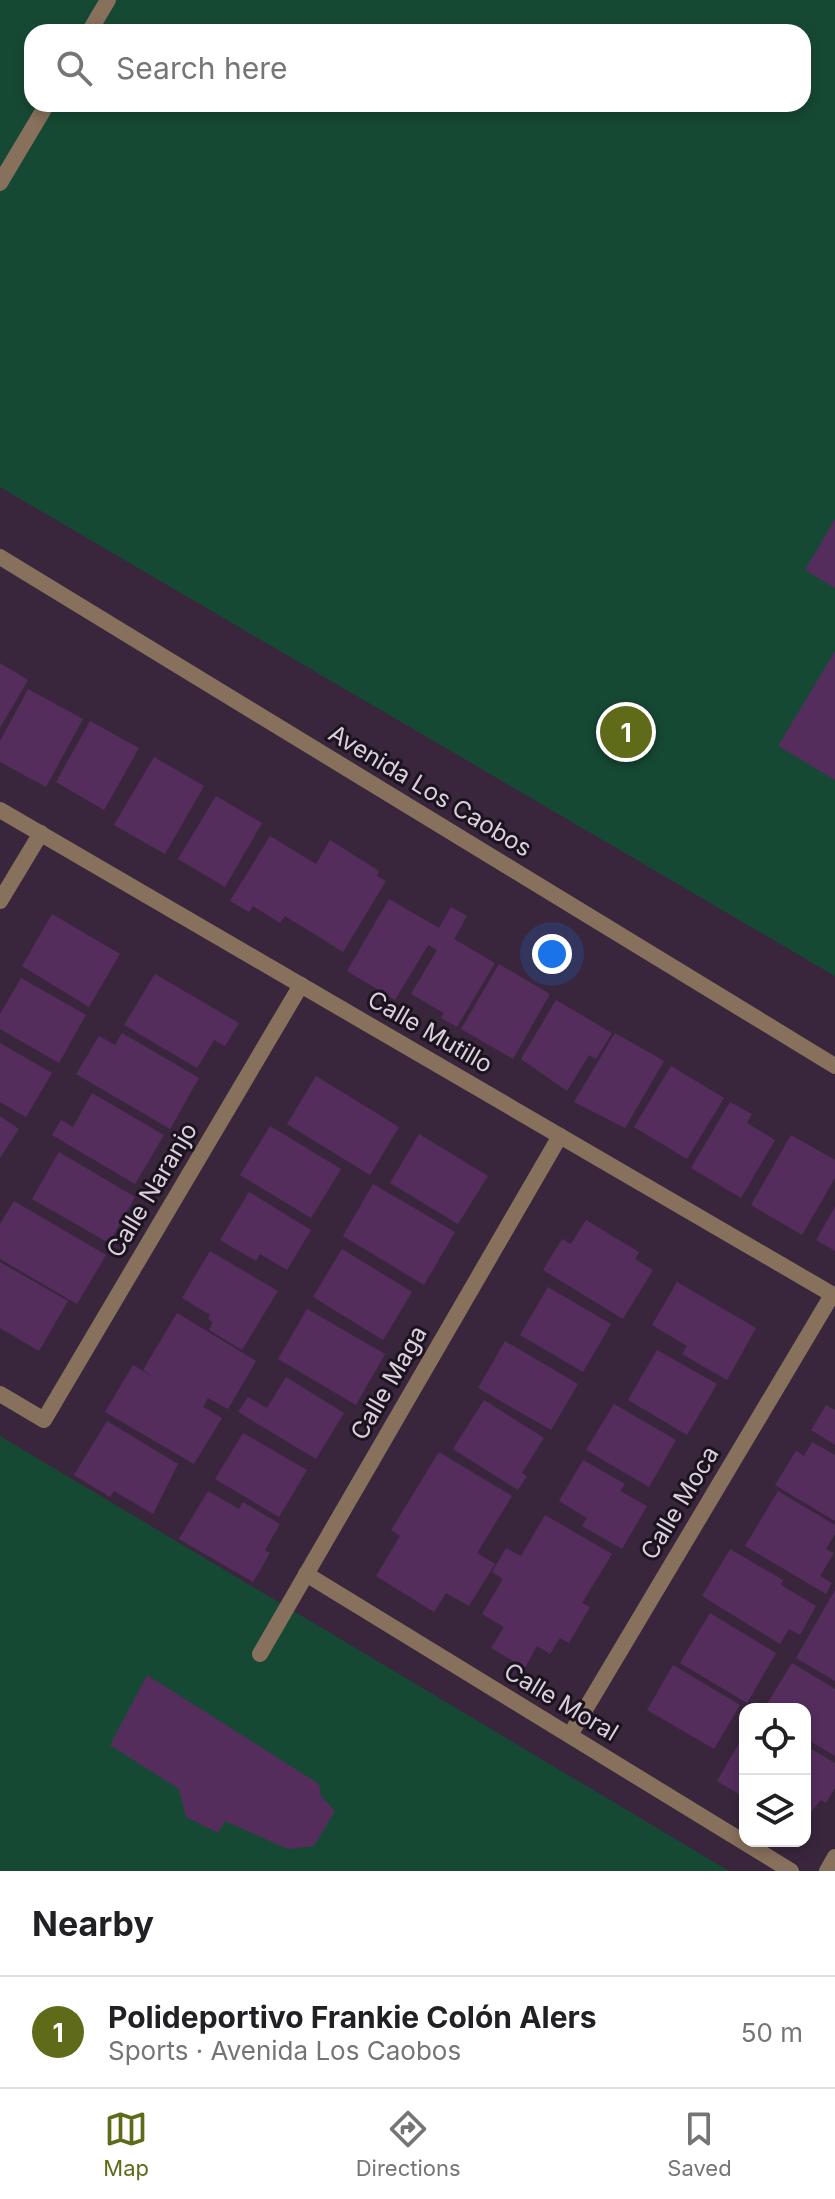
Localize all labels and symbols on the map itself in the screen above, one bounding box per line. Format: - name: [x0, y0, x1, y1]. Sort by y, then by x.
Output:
- pin: 1: [600, 702, 652, 762]
- street label: Avenida Los Caobos: [324, 719, 537, 863]
- your location: [532, 934, 572, 974]
- street label: Calle Mutillo: [363, 984, 498, 1079]
- street label: Calle Naranjo: [100, 1117, 203, 1262]
- street label: Calle Maga: [344, 1321, 433, 1445]
- street label: Calle Moca: [634, 1441, 725, 1565]
- street label: Calle Moral: [499, 1656, 623, 1747]

